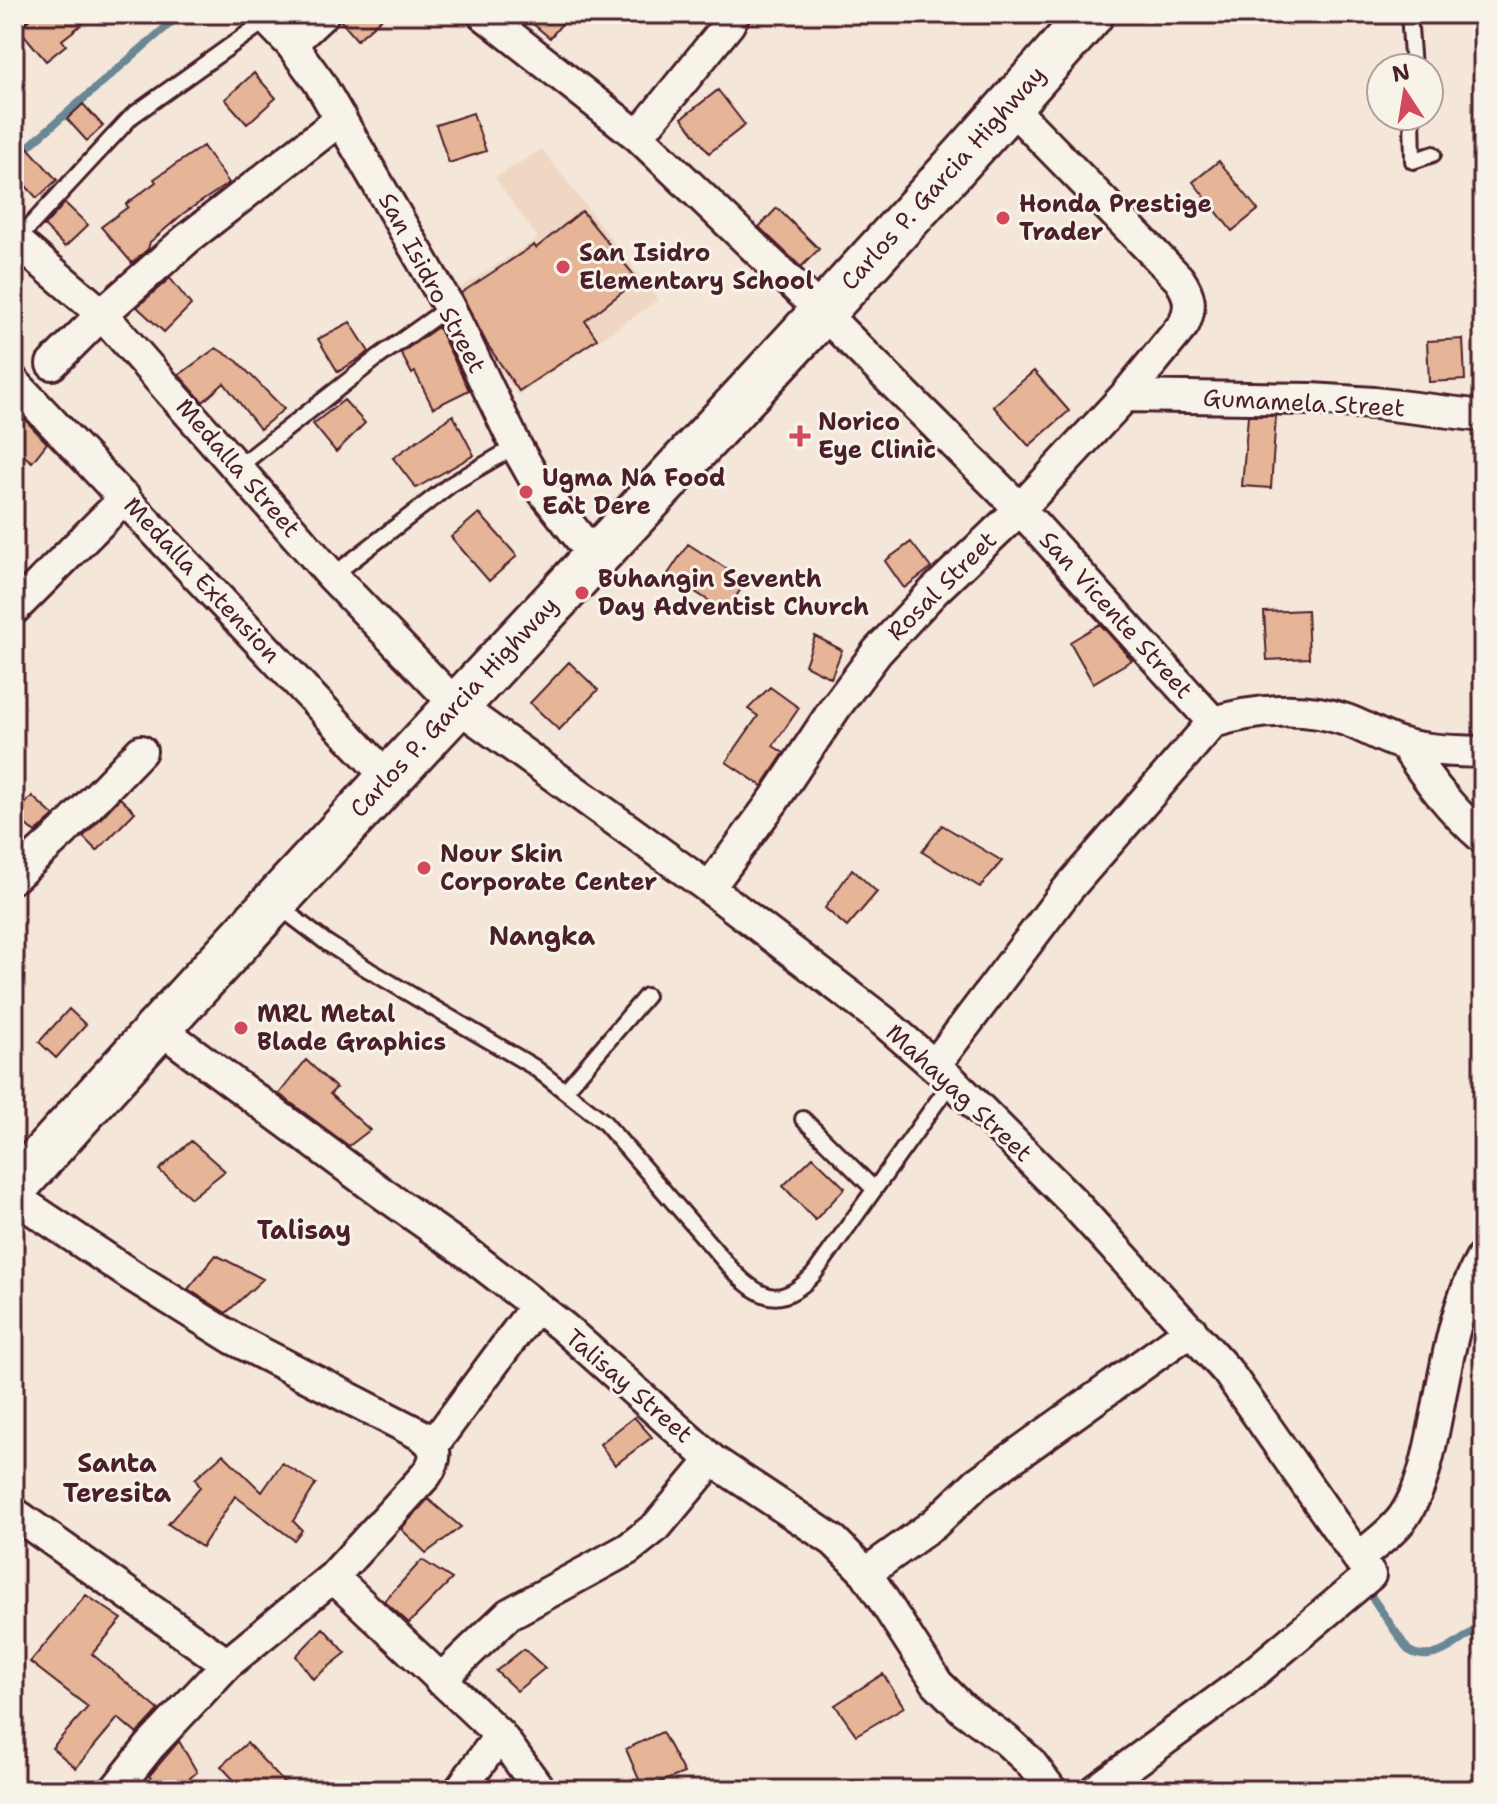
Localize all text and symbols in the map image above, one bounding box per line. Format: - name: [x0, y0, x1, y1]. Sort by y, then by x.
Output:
- north arrow: [1365, 52, 1445, 132]
- text: N: [1389, 57, 1412, 89]
- street label: Carlos P. Garcia Highway: [834, 59, 1052, 297]
- street label: San Isidro Street: [371, 187, 493, 379]
- place label: Honda Prestige Trader: [1019, 188, 1212, 248]
- marker: Honda Prestige Trader: [994, 209, 1012, 227]
- place label: San Isidro Elementary School: [579, 237, 814, 297]
- marker: San Isidro Elementary School: [554, 258, 572, 276]
- street label: Gumamela Street: [1202, 382, 1406, 424]
- street label: Medalla Street: [169, 392, 307, 544]
- place label: Norico Eye Clinic: [818, 406, 936, 466]
- marker: Norico Eye Clinic: [789, 425, 811, 447]
- place label: Ugma Na Food Eat Dere: [542, 462, 726, 522]
- marker: Ugma Na Food Eat Dere: [517, 483, 535, 501]
- street label: Medalla Extension: [117, 490, 287, 670]
- street label: Rosal Street: [880, 524, 1004, 648]
- street label: San Vicente Street: [1032, 524, 1200, 706]
- place label: Buhangin Seventh Day Adventist Church: [598, 563, 869, 623]
- marker: Buhangin Seventh Day Adventist Church: [573, 584, 591, 602]
- street label: Carlos P. Garcia Highway: [343, 589, 565, 825]
- place label: Nour Skin Corporate Center: [440, 838, 657, 898]
- marker: Nour Skin Corporate Center: [415, 859, 433, 877]
- district label: Nangka: [489, 918, 596, 953]
- place label: MRL Metal Blade Graphics: [257, 998, 446, 1058]
- street label: Mahayag Street: [879, 1017, 1039, 1169]
- marker: MRL Metal Blade Graphics: [232, 1019, 250, 1037]
- district label: Talisay: [257, 1212, 351, 1247]
- street label: Talisay Street: [559, 1322, 699, 1450]
- district label: Santa Teresita: [63, 1445, 172, 1510]

